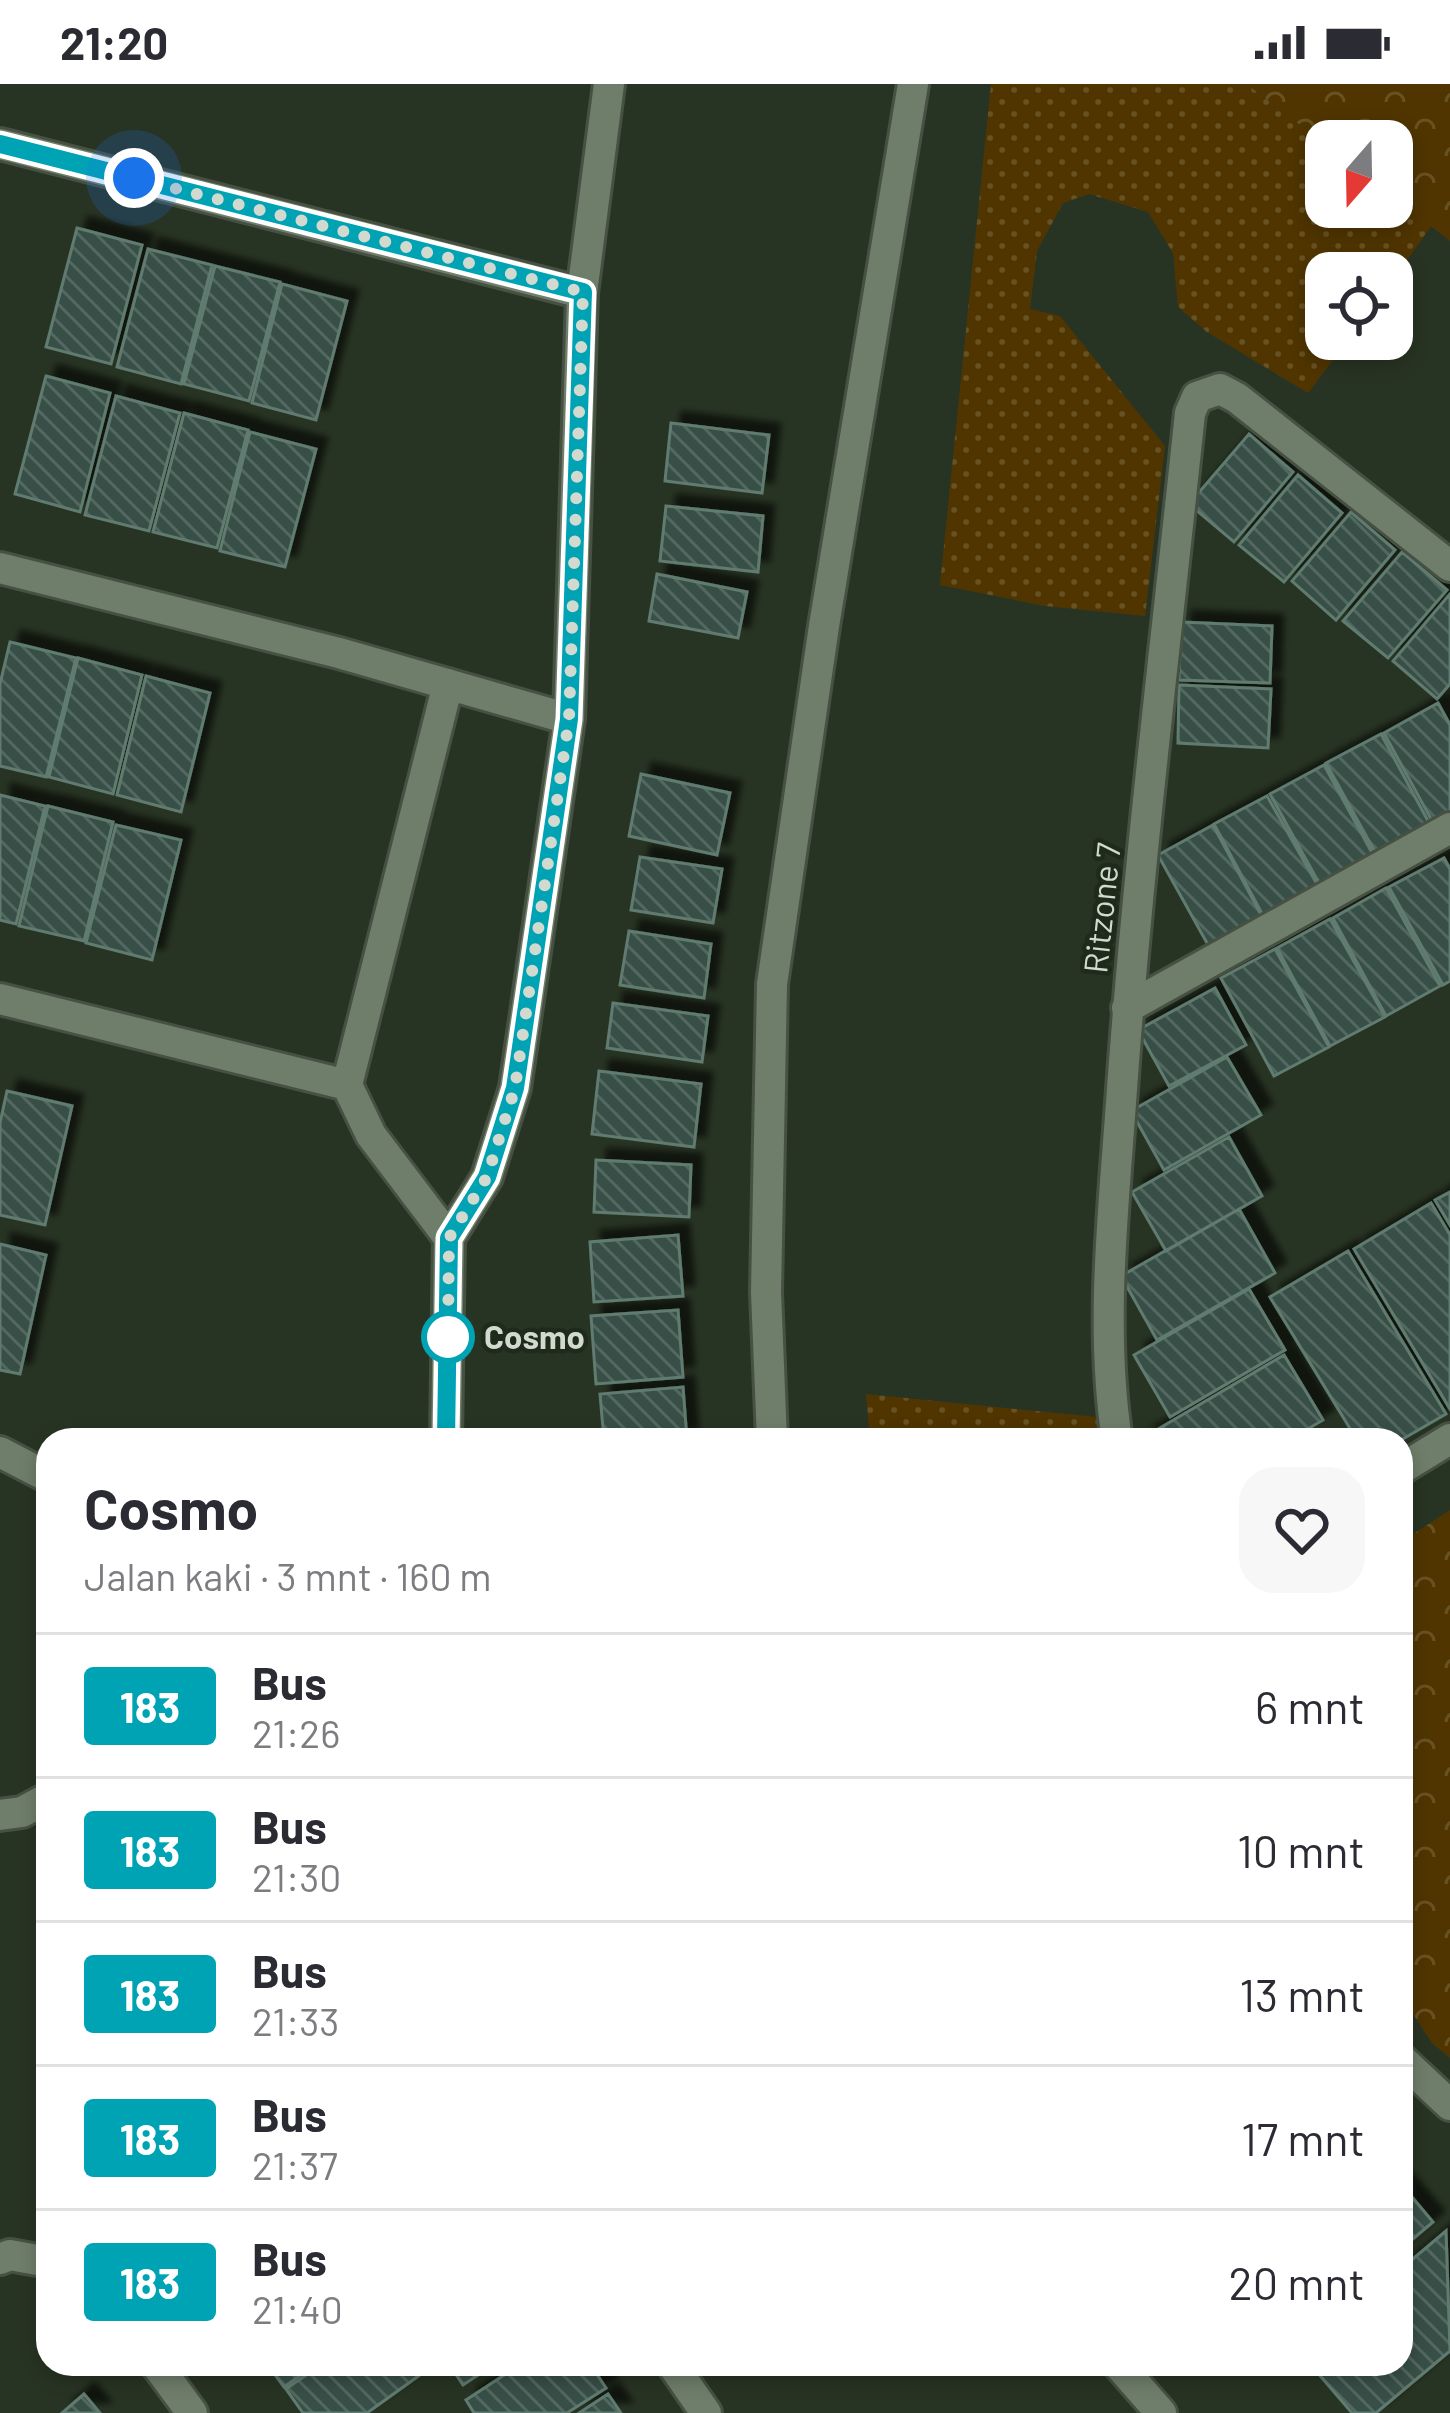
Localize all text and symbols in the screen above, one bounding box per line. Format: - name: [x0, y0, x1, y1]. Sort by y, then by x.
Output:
- text: 21:20: [60, 15, 168, 69]
- north arrow: [1305, 120, 1413, 228]
- map controls: [1305, 120, 1413, 360]
- your location: [104, 148, 164, 208]
- button: locate: [1305, 252, 1413, 360]
- street label: Ritzone 7: [1074, 841, 1128, 975]
- marker: Cosmo: [423, 1312, 473, 1362]
- place label: Cosmo: [484, 1316, 585, 1356]
- button: heart: [1239, 1467, 1365, 1593]
- text: Cosmo: [84, 1473, 258, 1541]
- text: Jalan kaki · 3 mnt · 160 m: [84, 1552, 492, 1599]
- text: Bus: [252, 1655, 327, 1709]
- text: 6 mnt: [1255, 1679, 1365, 1733]
- text: 183: [120, 1681, 180, 1731]
- text: 21:26: [252, 1709, 340, 1756]
- text: Bus: [252, 1799, 327, 1853]
- text: 10 mnt: [1237, 1823, 1365, 1877]
- text: 183: [120, 1825, 180, 1875]
- text: 21:30: [252, 1853, 341, 1900]
- text: Bus: [252, 1943, 327, 1997]
- text: 13 mnt: [1239, 1967, 1365, 2021]
- text: 183: [120, 1969, 180, 2019]
- text: 21:33: [252, 1997, 339, 2044]
- text: Bus: [252, 2087, 327, 2141]
- text: 17 mnt: [1241, 2111, 1365, 2165]
- text: 183: [120, 2113, 180, 2163]
- text: 21:37: [252, 2141, 338, 2188]
- text: Bus: [252, 2231, 327, 2285]
- text: 20 mnt: [1229, 2255, 1365, 2309]
- text: 183: [120, 2257, 180, 2307]
- text: 21:40: [252, 2285, 343, 2332]

